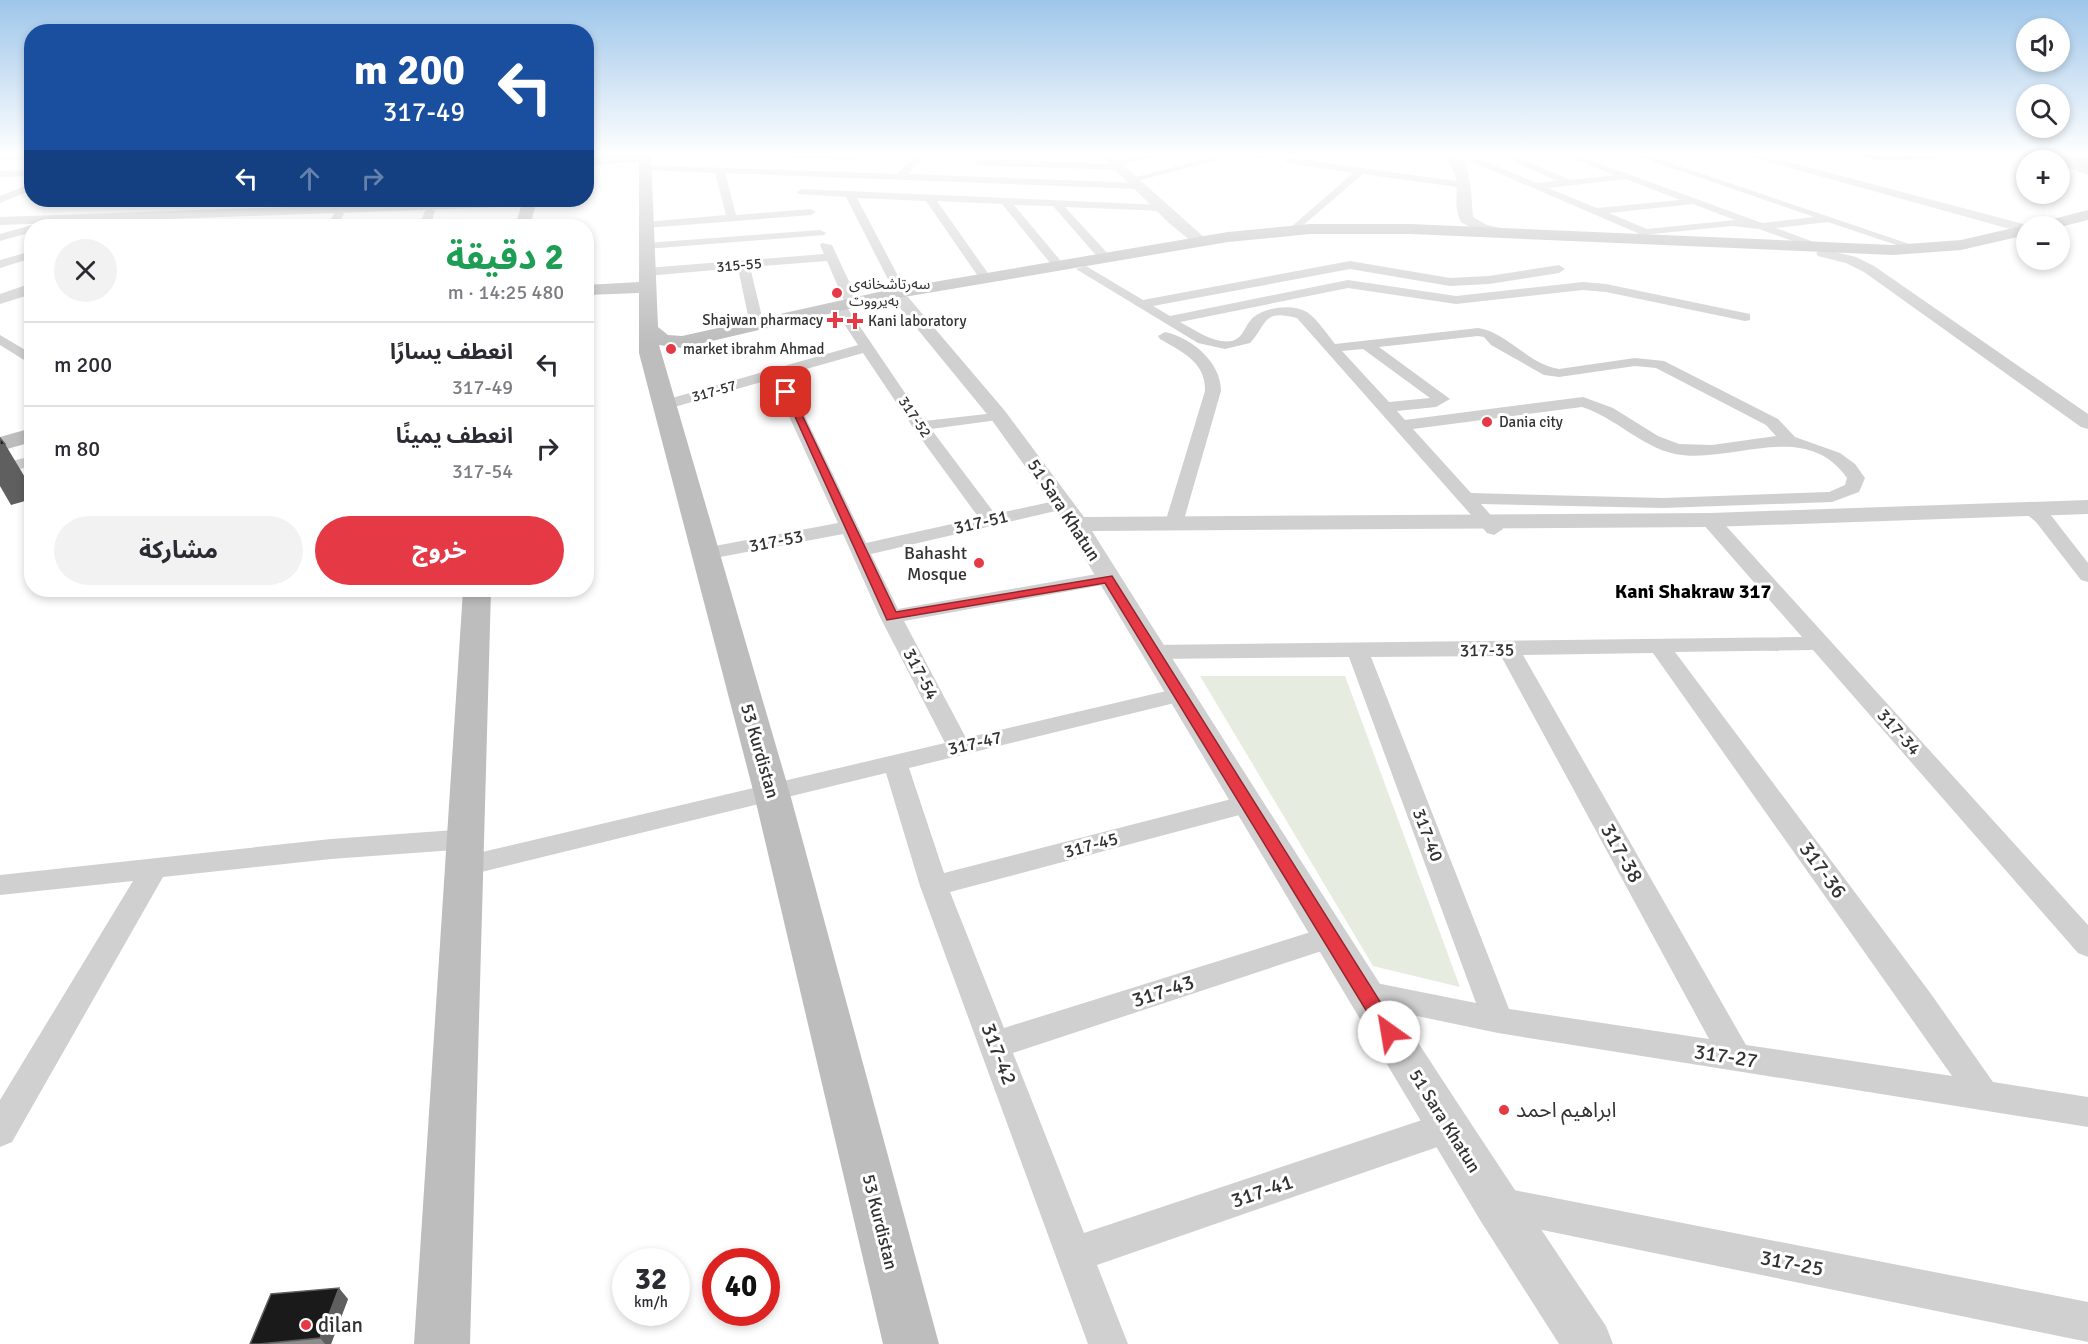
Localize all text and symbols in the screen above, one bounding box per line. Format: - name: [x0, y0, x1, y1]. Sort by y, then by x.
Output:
- map controls: [2016, 18, 2070, 270]
- button: sound: [2016, 18, 2070, 72]
- text: 200 m: [354, 45, 465, 96]
- icon: left: [486, 48, 564, 126]
- button: search: [2016, 84, 2070, 138]
- text: 317-49: [383, 96, 465, 129]
- button: +: [2016, 150, 2070, 204]
- icon: left: [230, 162, 263, 195]
- icon: ahead: [293, 162, 326, 195]
- icon: right: [356, 162, 389, 195]
- button: −: [2016, 216, 2070, 270]
- text: 2 دقيقة: [446, 235, 564, 280]
- button: close: [54, 239, 117, 302]
- street label: 315-55: [715, 254, 763, 276]
- place label: سەرتاشخانەی بەیرووت: [849, 275, 931, 310]
- text: 480 m · 14:25: [448, 280, 564, 305]
- marker: سەرتاشخانەی بەیرووت: [830, 286, 844, 300]
- place label: Shajwan pharmacy: [702, 311, 823, 329]
- marker: Kani laboratory: [846, 312, 864, 330]
- place label: Kani laboratory: [868, 312, 967, 330]
- marker: Shajwan pharmacy: [828, 313, 842, 327]
- text: انعطف يسارًا: [390, 338, 513, 365]
- place label: market ibrahm Ahmad: [683, 340, 825, 358]
- marker: market ibrahm Ahmad: [664, 342, 678, 356]
- icon: left: [531, 348, 564, 381]
- text: 200 m: [54, 351, 112, 378]
- pin: [760, 366, 811, 417]
- text: 317-49: [452, 375, 513, 400]
- icon: arrive: [769, 375, 802, 408]
- street label: 317-57: [690, 376, 738, 406]
- street label: 317-52: [895, 393, 935, 441]
- place label: Dania city: [1499, 413, 1563, 431]
- marker: Dania city: [1480, 415, 1494, 429]
- text: انعطف يمينًا: [396, 422, 513, 449]
- icon: right: [531, 432, 564, 465]
- text: 80 m: [54, 435, 100, 462]
- street label: 51 Sara Khatun: [1023, 455, 1105, 565]
- text: 317-54: [452, 459, 513, 484]
- street label: 317-51: [952, 505, 1010, 539]
- button: مشاركة: [54, 516, 303, 585]
- button: خروج: [315, 516, 564, 585]
- street label: 317-53: [747, 525, 805, 557]
- place label: Bahasht Mosque: [904, 542, 967, 585]
- marker: Bahasht Mosque: [972, 556, 986, 570]
- district label: Kani Shakraw 317: [1615, 579, 1771, 604]
- street label: 317-35: [1459, 639, 1515, 661]
- street label: 317-54: [898, 645, 944, 704]
- street label: 53 Kurdistan: [736, 701, 784, 801]
- street label: 317-34: [1872, 704, 1926, 760]
- street label: 317-47: [946, 726, 1004, 760]
- street label: 317-40: [1408, 805, 1448, 865]
- street label: 317-38: [1595, 819, 1649, 887]
- street label: 317-45: [1062, 827, 1120, 863]
- street label: 317-36: [1794, 836, 1852, 904]
- street label: 317-43: [1129, 969, 1197, 1013]
- position arrow: [1357, 1000, 1421, 1064]
- street label: 317-42: [975, 1019, 1023, 1089]
- street label: 317-27: [1692, 1038, 1760, 1074]
- street label: 51 Sara Khatun: [1405, 1065, 1485, 1177]
- place label: ابراهيم احمد: [1516, 1097, 1616, 1125]
- marker: ابراهيم احمد: [1497, 1103, 1511, 1117]
- street label: 317-41: [1227, 1168, 1297, 1214]
- street label: 53 Kurdistan: [858, 1172, 902, 1272]
- street label: 317-25: [1758, 1244, 1826, 1282]
- speed limit sign: 40: [702, 1248, 780, 1326]
- text: 32: [635, 1261, 667, 1298]
- text: km/h: [634, 1293, 668, 1311]
- place label: dilan: [318, 1312, 363, 1338]
- marker: dilan: [299, 1318, 313, 1332]

